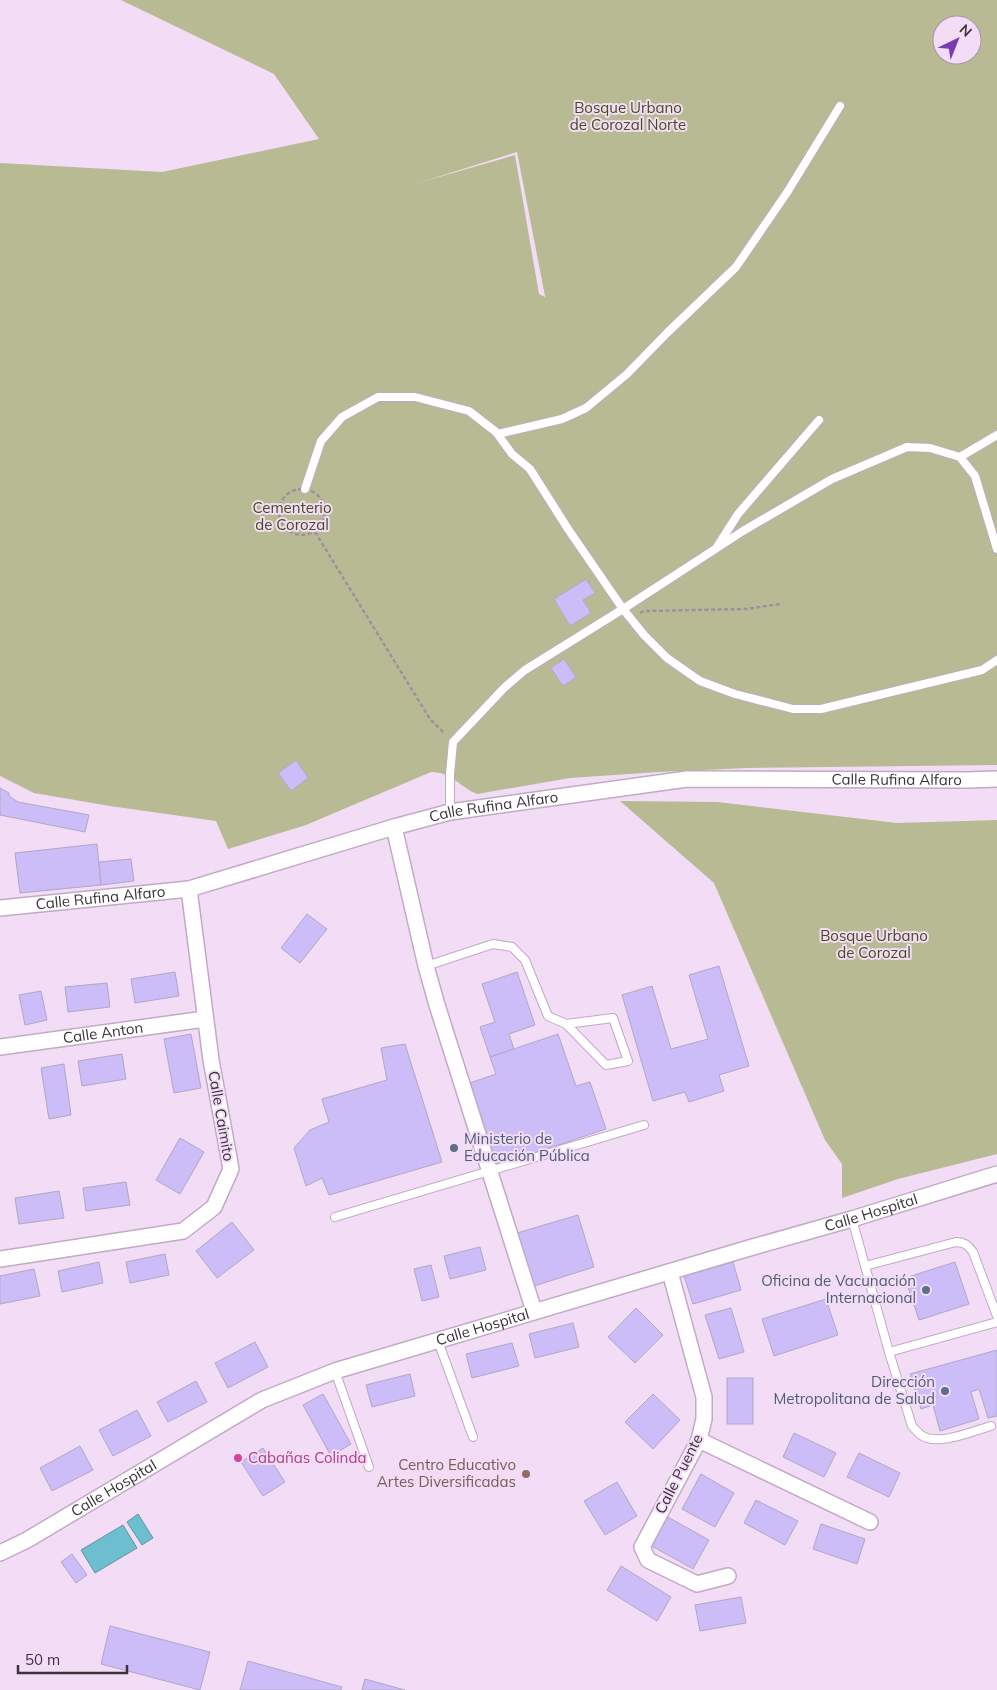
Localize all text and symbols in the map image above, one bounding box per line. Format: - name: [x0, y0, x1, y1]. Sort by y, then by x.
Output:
- north arrow: [932, 15, 982, 65]
- text: N: [956, 20, 976, 41]
- park label: Bosque Urbano de Corozal Norte: [570, 98, 686, 134]
- park label: Cementerio de Corozal: [253, 498, 331, 534]
- street label: Calle Rufina Alfaro: [831, 770, 962, 789]
- street label: Calle Rufina Alfaro: [427, 787, 559, 826]
- street label: Calle Rufina Alfaro: [35, 881, 166, 913]
- park label: Bosque Urbano de Corozal: [820, 926, 928, 962]
- street label: Calle Anton: [62, 1018, 144, 1047]
- street label: Calle Caimito: [204, 1069, 239, 1163]
- place label: Ministerio de Educación Pública: [464, 1129, 590, 1165]
- marker: Ministerio de Educación Pública: [448, 1142, 460, 1154]
- street label: Calle Hospital: [822, 1189, 920, 1235]
- place label: Oficina de Vacunación Internacional: [761, 1271, 916, 1307]
- marker: Oficina de Vacunación Internacional: [920, 1284, 932, 1296]
- street label: Calle Hospital: [434, 1304, 531, 1350]
- place label: Dirección Metropolitana de Salud: [774, 1372, 935, 1408]
- marker: Dirección Metropolitana de Salud: [939, 1385, 951, 1397]
- street label: Calle Puente: [650, 1431, 707, 1517]
- place label: Cabañas Colinda: [248, 1448, 366, 1467]
- marker: Cabañas Colinda: [232, 1452, 244, 1464]
- street label: Calle Hospital: [67, 1455, 160, 1521]
- place label: Centro Educativo Artes Diversificadas: [377, 1455, 516, 1491]
- marker: Centro Educativo Artes Diversificadas: [520, 1468, 532, 1480]
- scale bar: [18, 1642, 126, 1674]
- text: 50 m: [25, 1650, 60, 1669]

